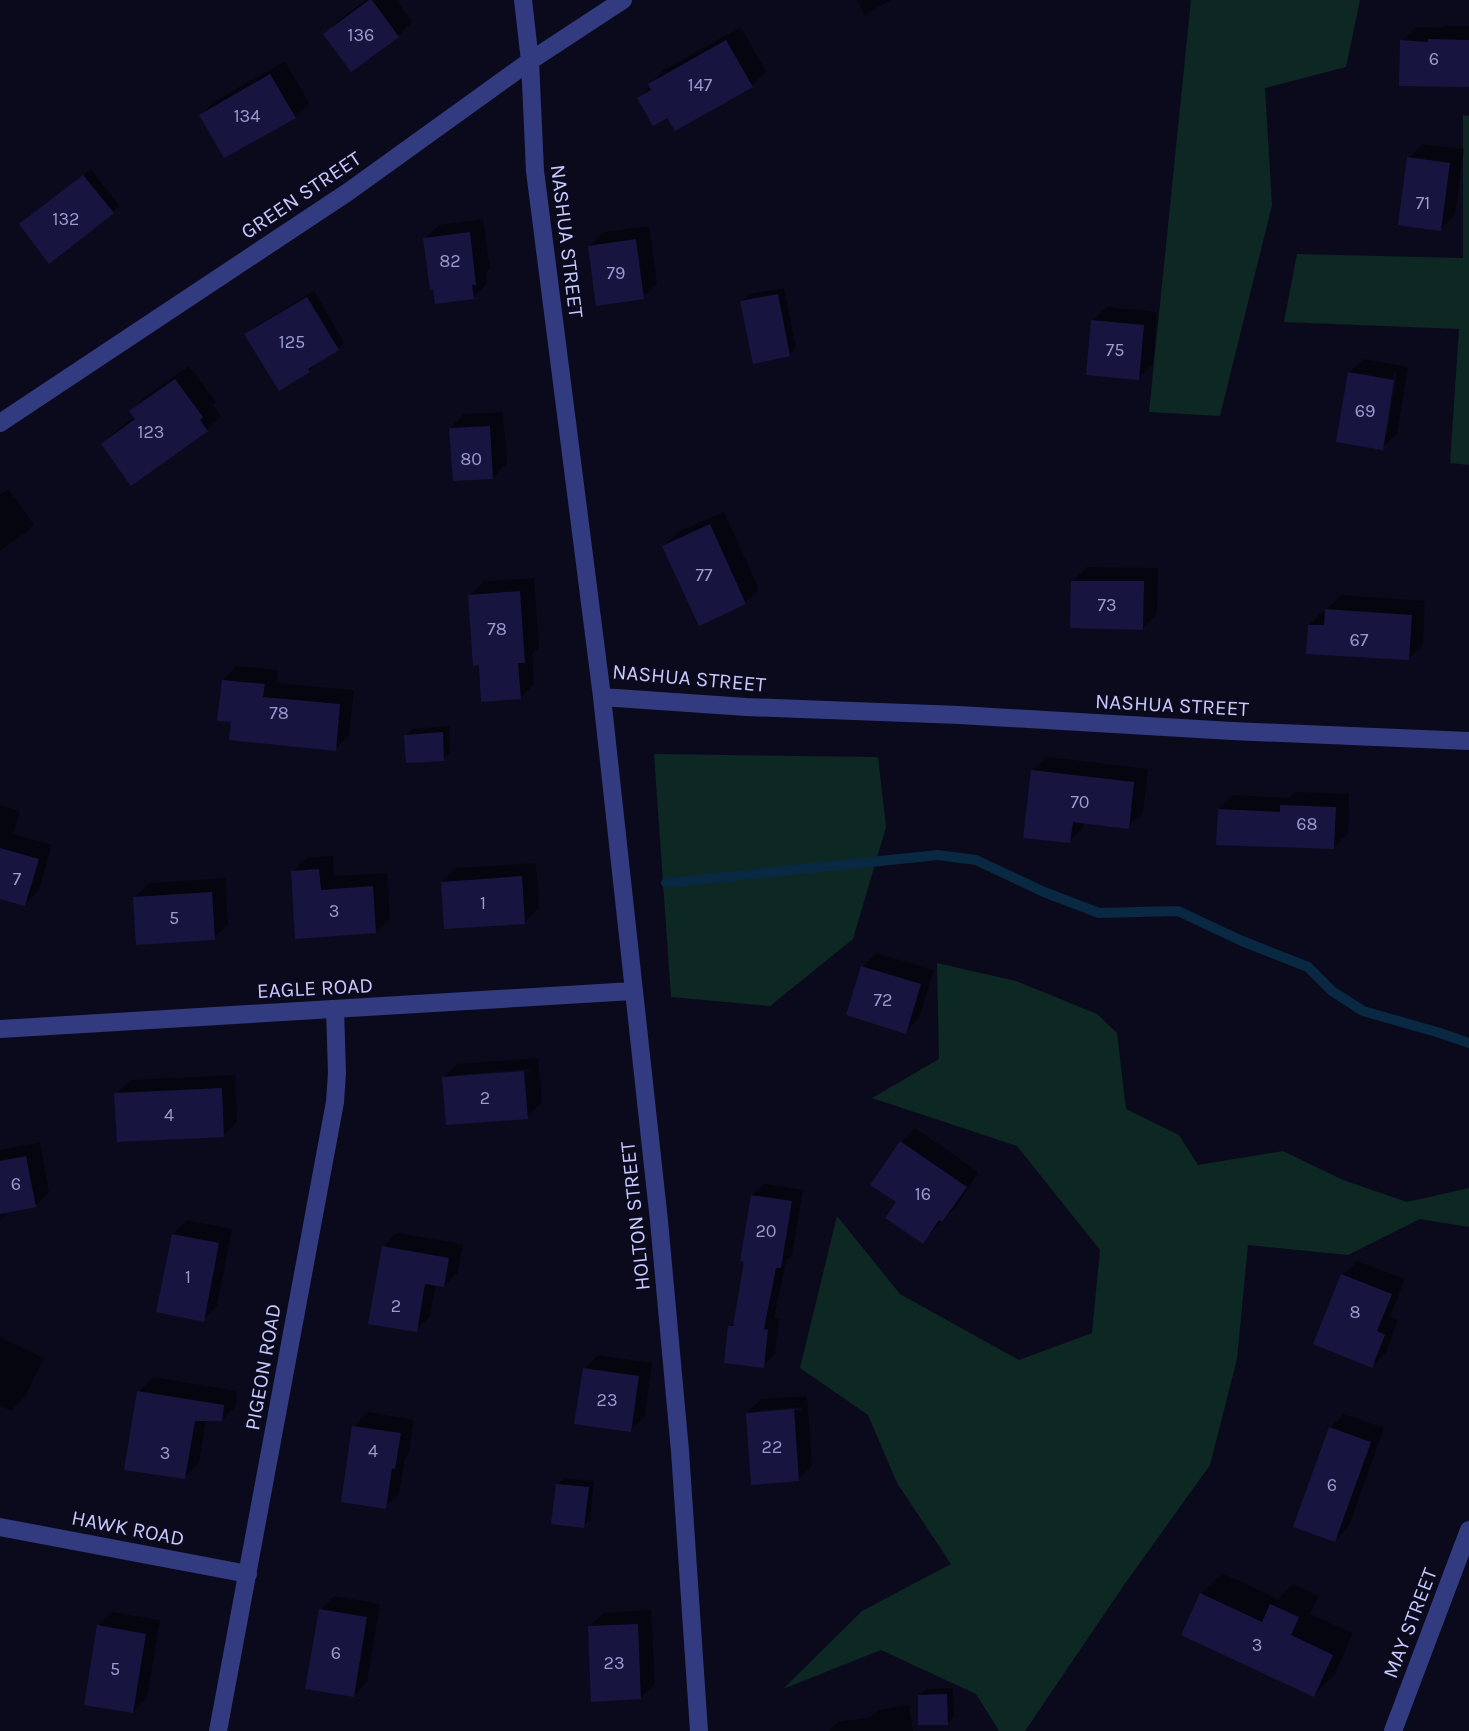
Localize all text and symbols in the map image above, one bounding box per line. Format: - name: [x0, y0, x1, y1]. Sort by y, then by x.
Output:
- house number: 136: [348, 24, 374, 46]
- house number: 6: [1429, 48, 1439, 70]
- house number: 147: [688, 74, 713, 96]
- house number: 134: [234, 105, 260, 127]
- street label: GREEN STREET: [236, 146, 366, 244]
- street label: NASHUA STREET: [546, 163, 588, 319]
- house number: 71: [1416, 192, 1430, 214]
- house number: 132: [52, 208, 80, 230]
- house number: 82: [439, 250, 461, 272]
- house number: 79: [607, 262, 625, 284]
- house number: 125: [279, 331, 305, 353]
- house number: 75: [1106, 339, 1124, 361]
- house number: 69: [1355, 400, 1375, 422]
- house number: 123: [137, 421, 165, 443]
- house number: 80: [460, 448, 482, 470]
- house number: 77: [696, 564, 713, 586]
- house number: 73: [1097, 594, 1117, 616]
- house number: 78: [487, 618, 507, 640]
- house number: 67: [1350, 629, 1369, 651]
- street label: NASHUA STREET: [611, 659, 767, 697]
- street label: NASHUA STREET: [1094, 689, 1250, 721]
- house number: 78: [269, 702, 289, 724]
- house number: 70: [1070, 791, 1090, 813]
- house number: 68: [1296, 813, 1318, 835]
- house number: 7: [13, 868, 22, 890]
- house number: 1: [480, 892, 486, 914]
- house number: 3: [329, 900, 339, 922]
- house number: 5: [169, 907, 179, 929]
- street label: EAGLE ROAD: [256, 973, 374, 1003]
- house number: 72: [874, 989, 892, 1011]
- house number: 2: [480, 1087, 490, 1109]
- house number: 4: [164, 1104, 174, 1126]
- street label: HOLTON STREET: [615, 1140, 655, 1292]
- house number: 6: [11, 1173, 21, 1195]
- house number: 16: [915, 1183, 931, 1205]
- house number: 20: [755, 1220, 777, 1242]
- house number: 1: [185, 1266, 191, 1288]
- house number: 2: [391, 1295, 401, 1317]
- house number: 8: [1349, 1301, 1361, 1323]
- street label: PIGEON ROAD: [240, 1302, 286, 1432]
- house number: 23: [596, 1389, 618, 1411]
- house number: 22: [762, 1436, 782, 1458]
- house number: 4: [368, 1440, 378, 1462]
- house number: 3: [160, 1442, 170, 1464]
- house number: 6: [1327, 1474, 1337, 1496]
- street label: HAWK ROAD: [70, 1505, 186, 1551]
- street label: MAY STREET: [1378, 1564, 1442, 1681]
- house number: 3: [1252, 1634, 1262, 1656]
- house number: 6: [331, 1642, 341, 1664]
- house number: 23: [603, 1652, 625, 1674]
- house number: 5: [110, 1658, 120, 1680]

